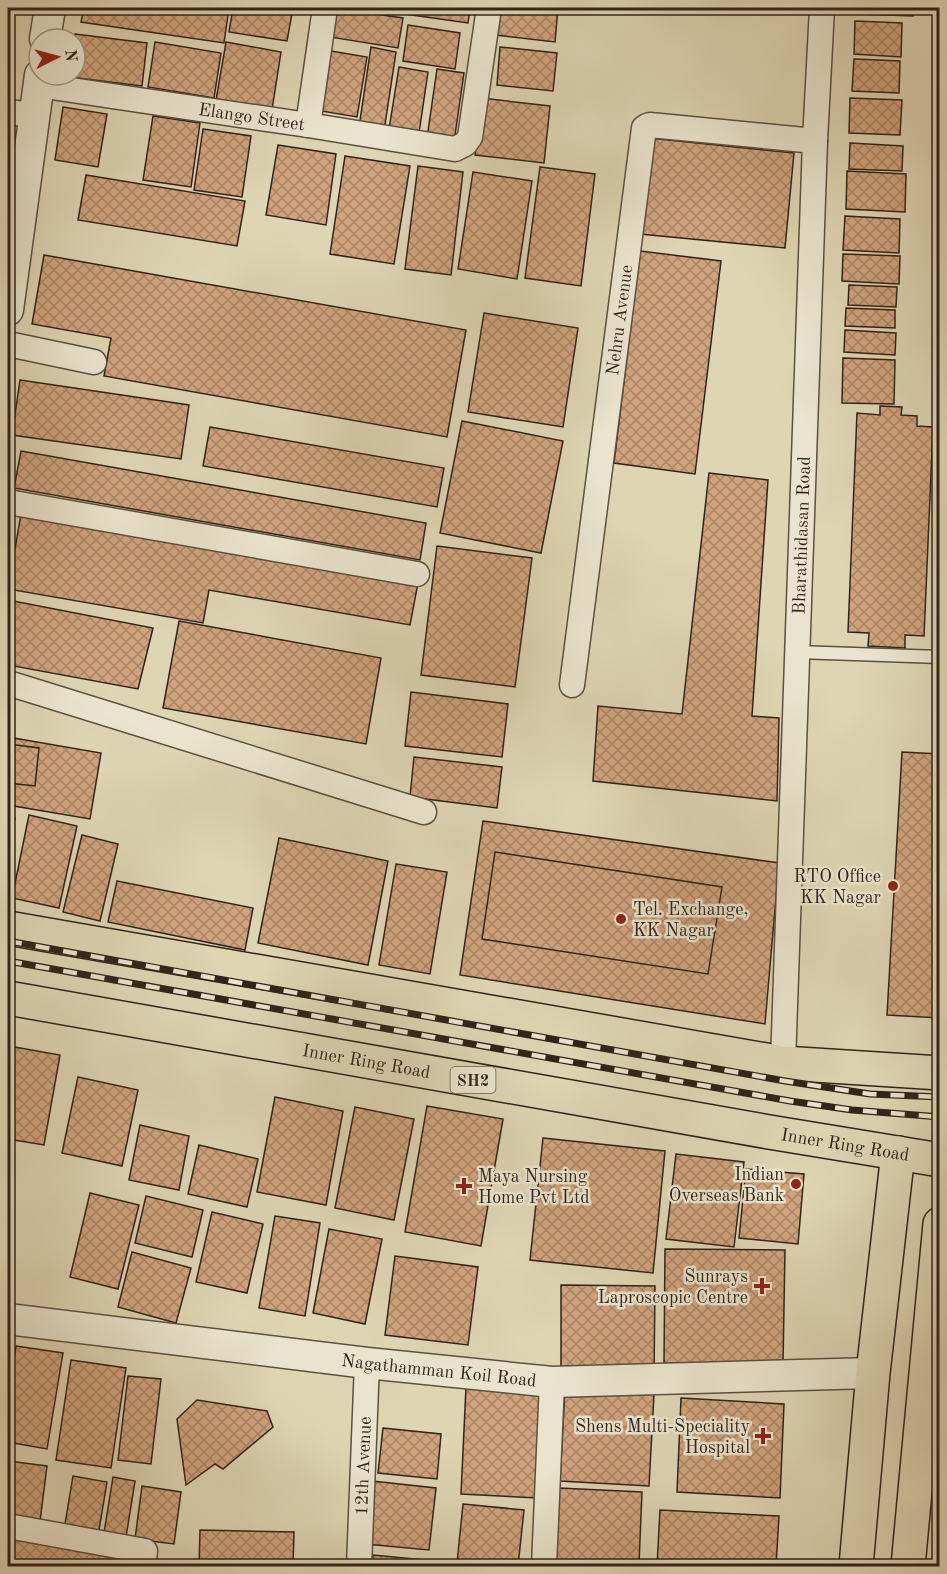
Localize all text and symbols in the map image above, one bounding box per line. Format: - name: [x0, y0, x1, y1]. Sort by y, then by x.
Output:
- north arrow: [27, 27, 87, 87]
- text: N: [61, 49, 79, 63]
- street label: Elango Street: [197, 101, 306, 134]
- street label: Nehru Avenue: [604, 264, 636, 376]
- street label: Bharathidasan Road: [791, 456, 814, 615]
- place label: RTO Office KK Nagar: [793, 868, 882, 907]
- marker: RTO Office KK Nagar: [886, 879, 900, 893]
- place label: Tel. Exchange, KK Nagar: [633, 901, 749, 940]
- marker: Tel. Exchange, KK Nagar: [614, 912, 628, 926]
- street label: Inner Ring Road: [301, 1042, 432, 1082]
- road number: SH2: [450, 1067, 496, 1093]
- street label: Inner Ring Road: [780, 1126, 911, 1165]
- place label: Indian Overseas Bank: [669, 1166, 784, 1205]
- place label: Maya Nursing Home Pvt Ltd: [478, 1168, 590, 1207]
- marker: Maya Nursing Home Pvt Ltd: [455, 1177, 473, 1195]
- marker: Indian Overseas Bank: [789, 1177, 803, 1191]
- place label: Sunrays Laproscopic Centre: [598, 1268, 748, 1307]
- marker: Sunrays Laproscopic Centre: [753, 1277, 771, 1295]
- street label: Nagathamman Koil Road: [340, 1352, 537, 1390]
- street label: 12th Avenue: [353, 1416, 375, 1516]
- place label: Shens Multi-Speciality Hospital: [575, 1418, 750, 1457]
- marker: Shens Multi-Speciality Hospital: [754, 1427, 772, 1445]

